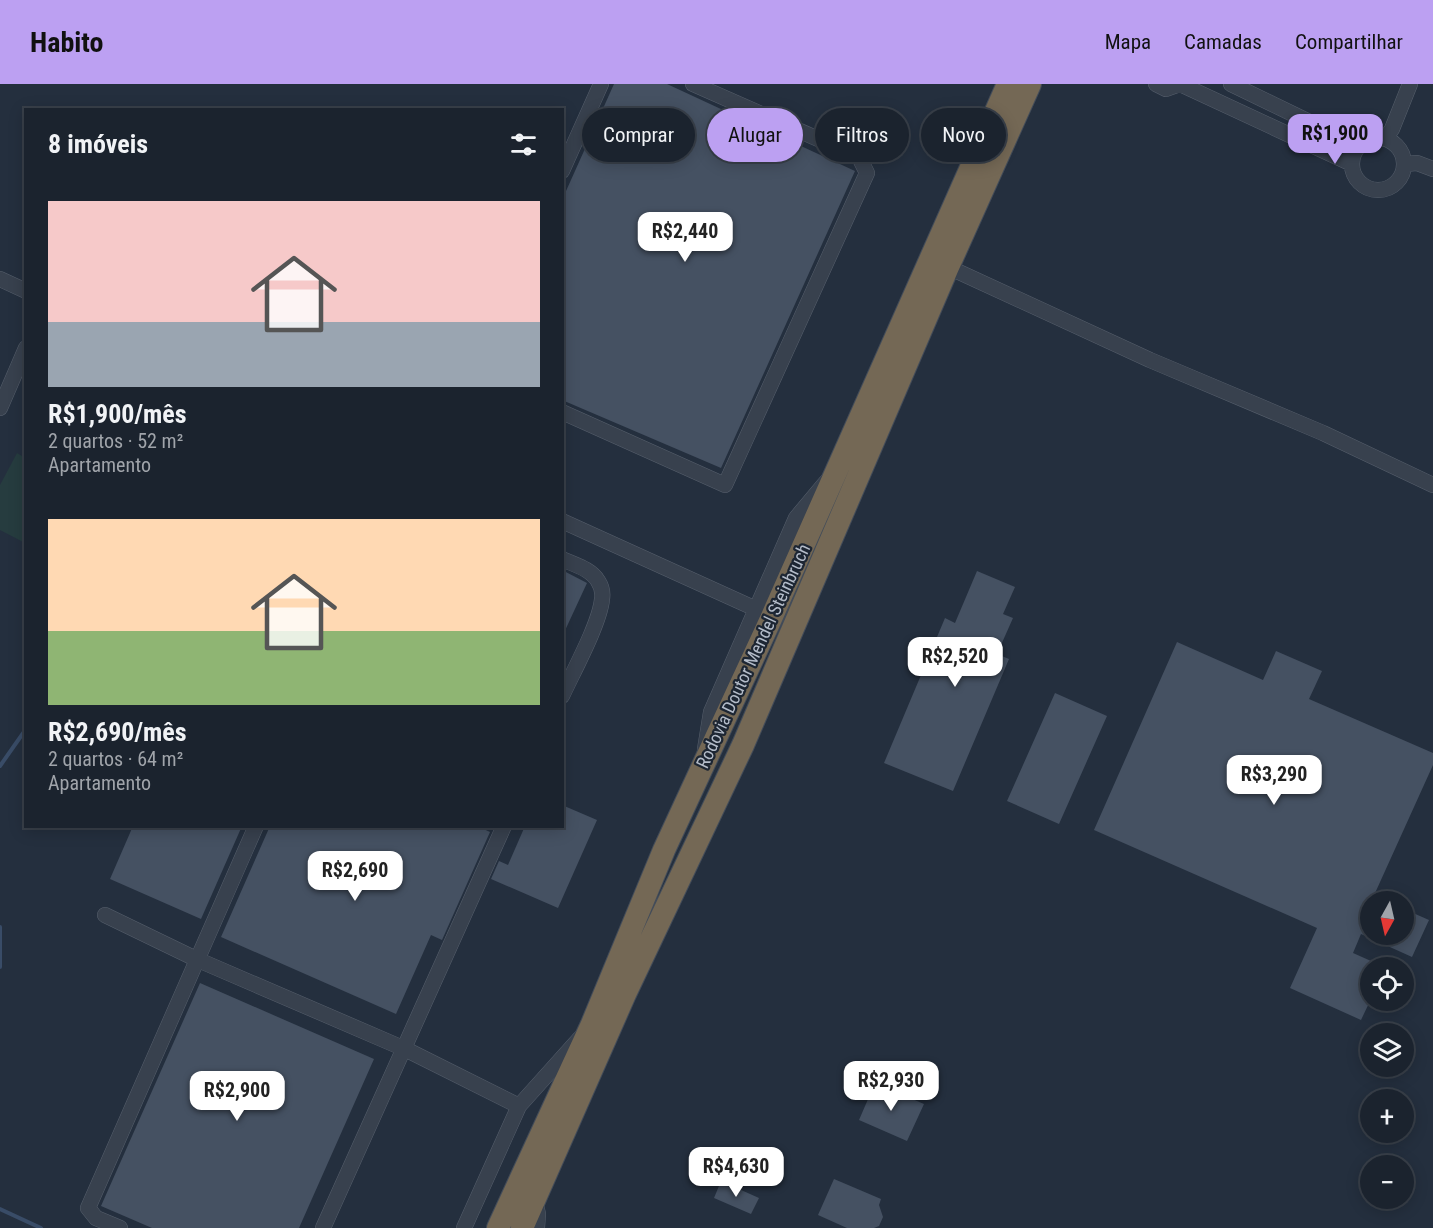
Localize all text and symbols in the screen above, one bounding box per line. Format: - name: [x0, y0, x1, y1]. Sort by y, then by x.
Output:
- text: Habito: [30, 26, 103, 59]
- text: Mapa: [1105, 30, 1151, 54]
- text: Camadas: [1184, 30, 1262, 54]
- text: Compartilhar: [1295, 30, 1403, 54]
- chip: Comprar: [582, 108, 695, 162]
- chip: Alugar: [707, 108, 803, 162]
- chip: Filtros: [815, 108, 909, 162]
- chip: Novo: [921, 108, 1006, 162]
- pin: R$1,900: [1280, 114, 1390, 165]
- text: R$1,900: [1302, 121, 1368, 145]
- icon: filters: [507, 128, 540, 161]
- text: 8 imóveis: [48, 129, 148, 159]
- pin: R$2,440: [630, 212, 740, 263]
- text: R$2,440: [652, 219, 718, 243]
- icon: home: [240, 240, 348, 348]
- text: R$1,900/mês: [48, 399, 187, 429]
- text: 2 quartos · 52 m²: [48, 429, 183, 453]
- text: Apartamento: [48, 453, 151, 477]
- street label: Rodovia Doutor Mendel Steinbruch: [692, 540, 814, 772]
- icon: home: [240, 558, 348, 666]
- pin: R$2,520: [900, 637, 1010, 688]
- text: R$2,520: [922, 644, 988, 668]
- text: R$2,690/mês: [48, 717, 187, 747]
- text: 2 quartos · 64 m²: [48, 747, 183, 771]
- pin: R$3,290: [1219, 755, 1329, 806]
- text: R$3,290: [1241, 762, 1307, 786]
- text: Apartamento: [48, 771, 151, 795]
- pin: R$2,690: [300, 851, 410, 902]
- text: R$2,690: [322, 858, 388, 882]
- north arrow: [1360, 891, 1414, 945]
- map controls: [1360, 891, 1414, 1209]
- button: locate: [1360, 957, 1414, 1011]
- button: layers: [1360, 1023, 1414, 1077]
- pin: R$2,930: [836, 1061, 946, 1112]
- text: R$2,930: [858, 1068, 924, 1092]
- pin: R$2,900: [182, 1071, 292, 1122]
- text: R$2,900: [204, 1078, 270, 1102]
- button: +: [1360, 1089, 1414, 1143]
- pin: R$4,630: [681, 1147, 791, 1198]
- text: R$4,630: [703, 1154, 769, 1178]
- button: −: [1360, 1155, 1414, 1209]

